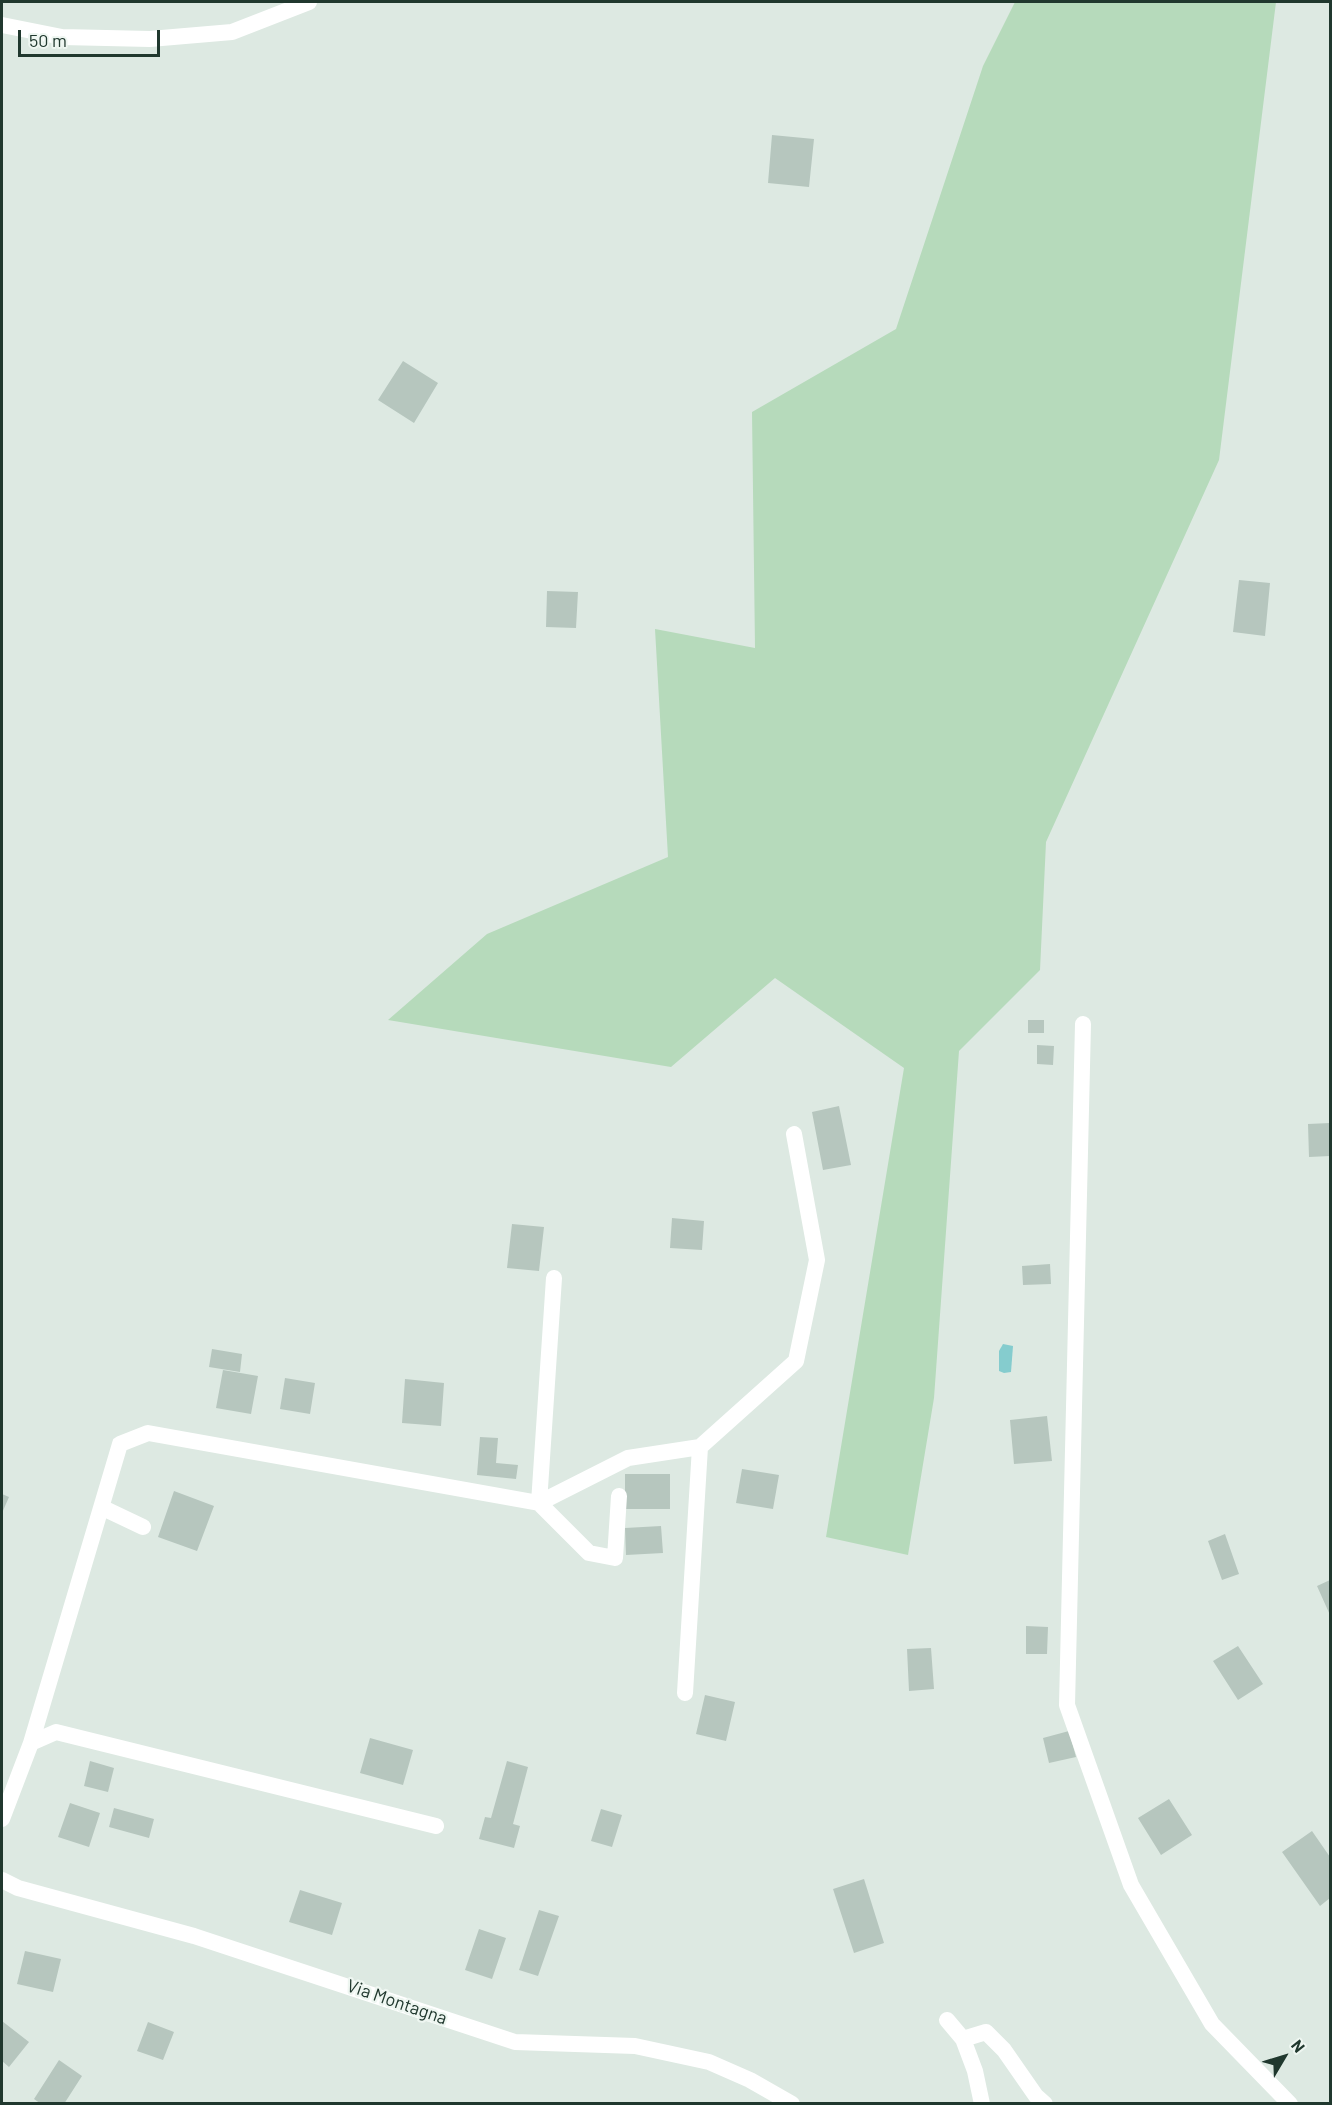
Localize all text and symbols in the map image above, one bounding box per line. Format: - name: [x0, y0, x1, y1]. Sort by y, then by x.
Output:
- scale bar: [21, 18, 164, 56]
- text: 50 m: [29, 29, 67, 51]
- street label: Via Montagna: [344, 1975, 450, 2029]
- north arrow: [1254, 2027, 1314, 2087]
- text: N: [1288, 2036, 1309, 2056]

